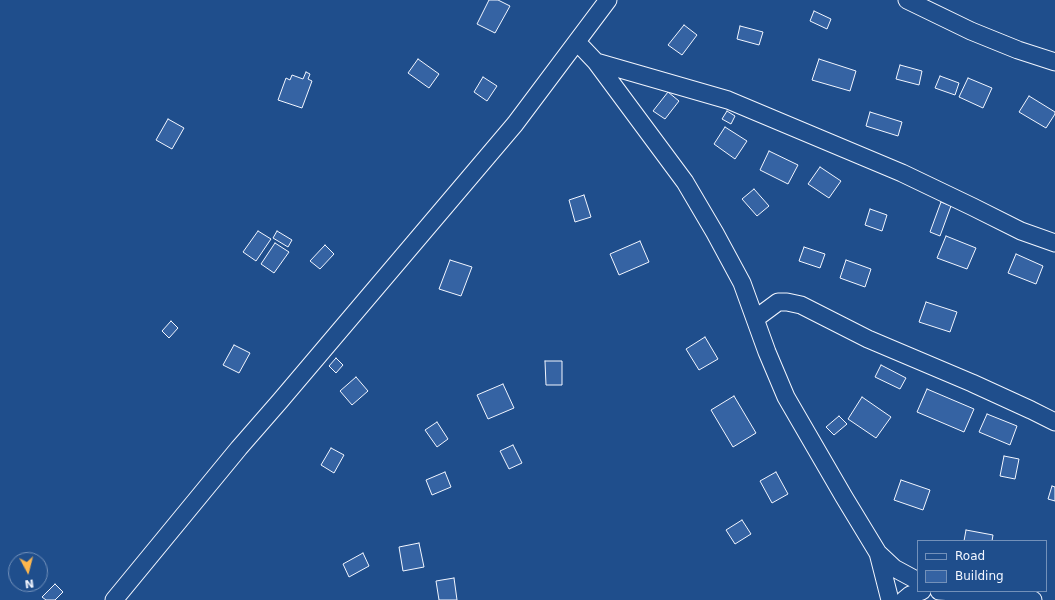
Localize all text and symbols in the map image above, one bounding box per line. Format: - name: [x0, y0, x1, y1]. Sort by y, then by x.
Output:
- legend: [917, 540, 1047, 592]
- text: Road: [955, 549, 985, 563]
- north arrow: [8, 552, 48, 592]
- text: Building: [955, 569, 1004, 583]
- text: N: [24, 576, 35, 590]

